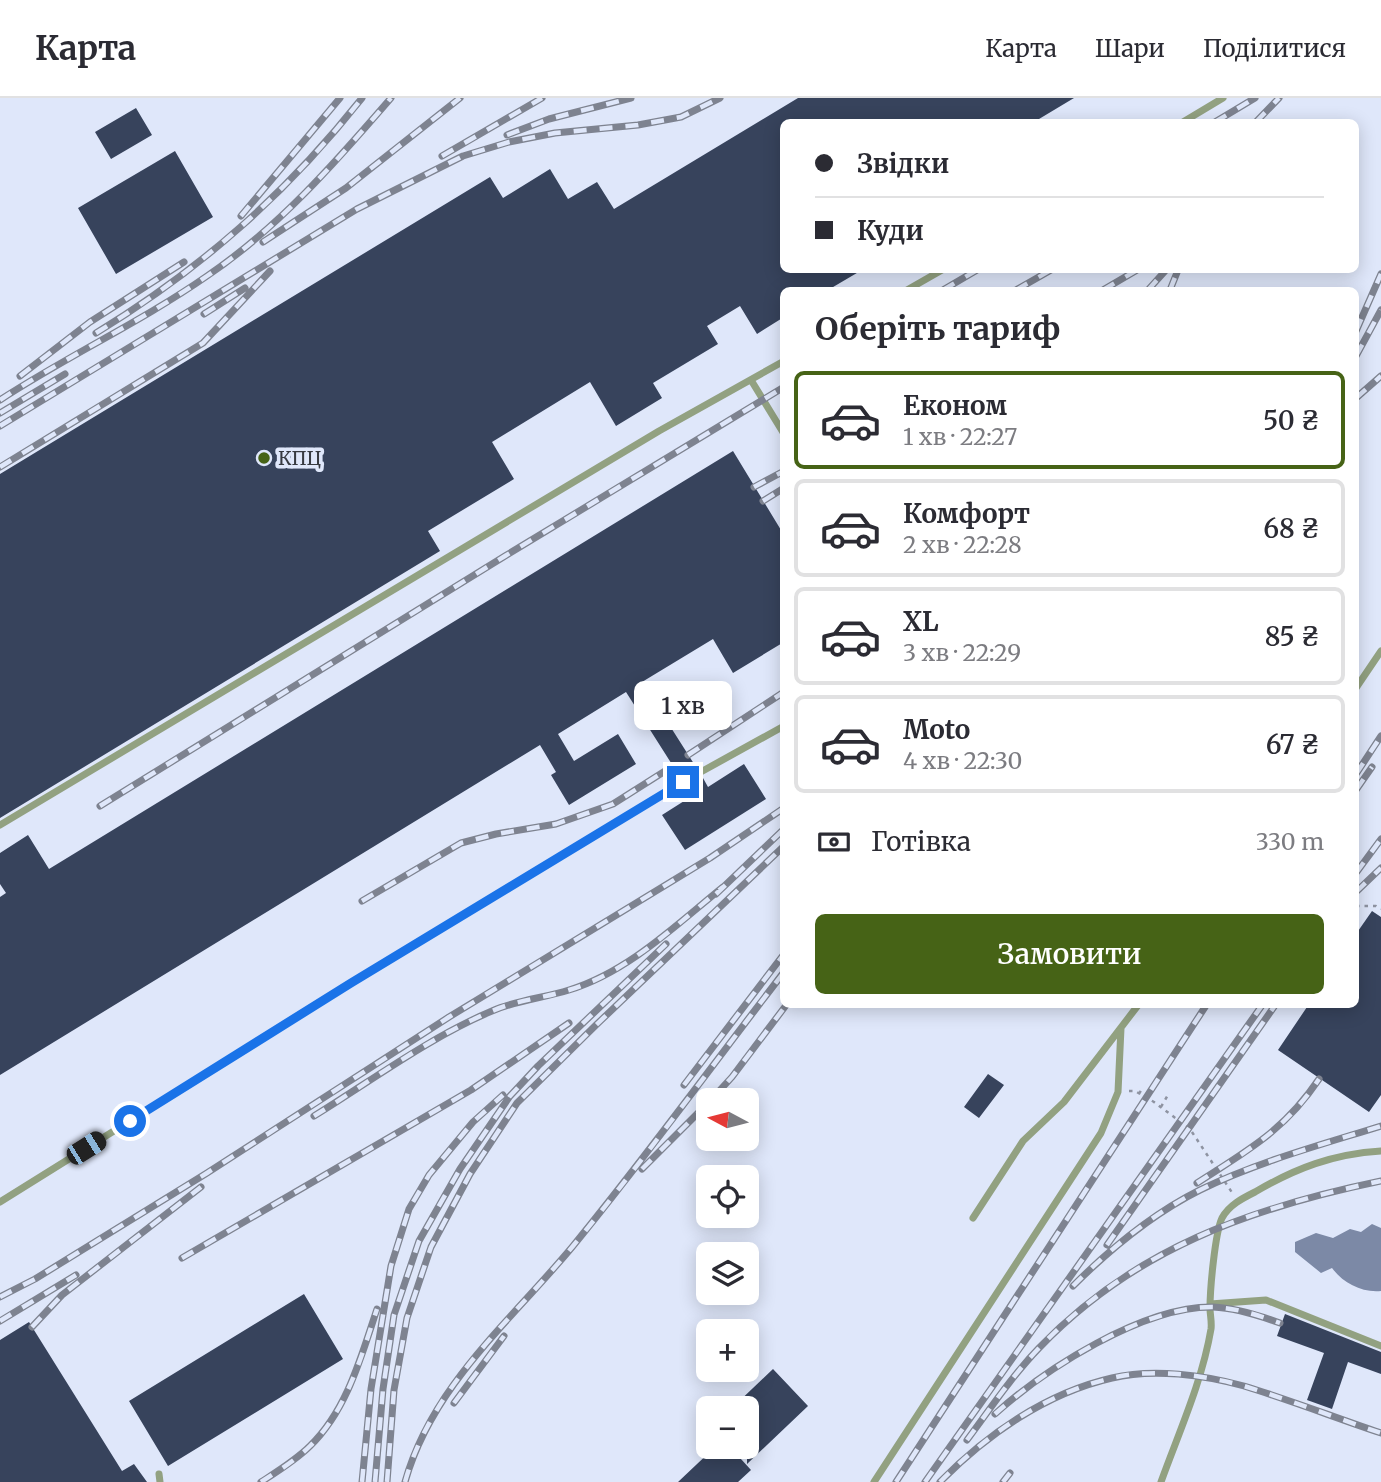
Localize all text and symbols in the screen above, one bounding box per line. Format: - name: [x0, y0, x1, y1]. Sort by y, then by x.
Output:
- text: Карта: [35, 28, 136, 69]
- text: Карта: [985, 33, 1057, 64]
- text: Шари: [1095, 33, 1165, 64]
- text: Поділитися: [1203, 33, 1346, 64]
- text: Звідки: [857, 147, 949, 180]
- text: Куди: [857, 214, 924, 247]
- text: Оберіть тариф: [815, 309, 1060, 349]
- icon: car: [819, 389, 882, 452]
- text: Економ: [903, 389, 1007, 422]
- text: 50 ₴: [1263, 404, 1320, 437]
- text: 1 хв · 22:27: [903, 422, 1017, 451]
- place label: КПЦ: [278, 446, 322, 470]
- marker: КПЦ: [256, 450, 272, 466]
- icon: car: [819, 497, 882, 560]
- text: Комфорт: [903, 497, 1030, 530]
- text: 68 ₴: [1263, 512, 1320, 545]
- text: 2 хв · 22:28: [903, 530, 1022, 559]
- icon: car: [819, 605, 882, 668]
- text: XL: [903, 605, 939, 638]
- text: 85 ₴: [1265, 620, 1320, 653]
- text: 3 хв · 22:29: [903, 638, 1021, 667]
- callout: 1 хв: [634, 680, 732, 730]
- text: 1 хв: [661, 691, 705, 720]
- icon: car: [819, 713, 882, 776]
- text: Moto: [903, 713, 970, 746]
- text: 67 ₴: [1266, 728, 1320, 761]
- text: 4 хв · 22:30: [903, 746, 1022, 775]
- route end: [667, 766, 699, 798]
- icon: cash: [815, 823, 853, 861]
- text: Готівка: [871, 825, 971, 858]
- text: 330 m: [1256, 827, 1324, 856]
- button: Замовити: [815, 914, 1324, 994]
- north arrow: [696, 1088, 760, 1152]
- map controls: [696, 1088, 759, 1459]
- route start: [114, 1105, 146, 1137]
- car: [63, 1128, 110, 1168]
- button: locate: [696, 1165, 759, 1228]
- button: layers: [696, 1242, 759, 1305]
- button: +: [696, 1319, 759, 1382]
- button: −: [696, 1396, 759, 1459]

